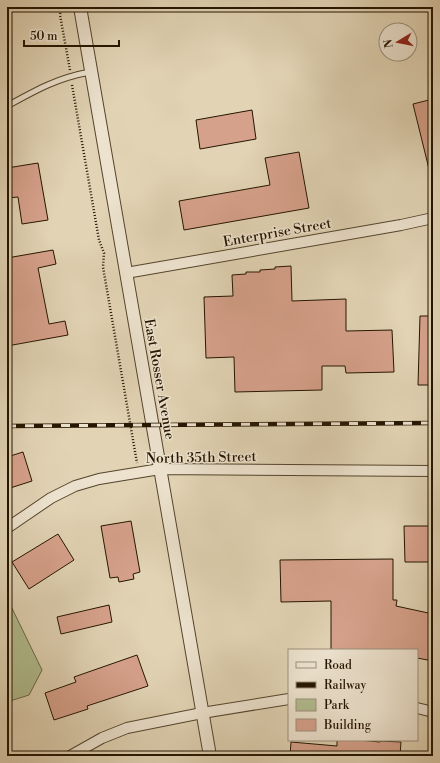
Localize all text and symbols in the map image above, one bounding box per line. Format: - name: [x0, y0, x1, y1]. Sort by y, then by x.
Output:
- scale bar: [24, 22, 119, 48]
- north arrow: [378, 22, 418, 62]
- text: 50 m: [30, 29, 58, 44]
- text: N: [381, 38, 397, 49]
- street label: Enterprise Street: [222, 215, 333, 251]
- street label: East Rosser Avenue: [139, 317, 179, 441]
- street label: North 35th Street: [146, 448, 257, 468]
- legend: [288, 649, 418, 741]
- text: Road: [324, 658, 352, 673]
- text: Railway: [324, 678, 366, 693]
- text: Park: [324, 698, 350, 713]
- text: Building: [323, 718, 372, 733]

